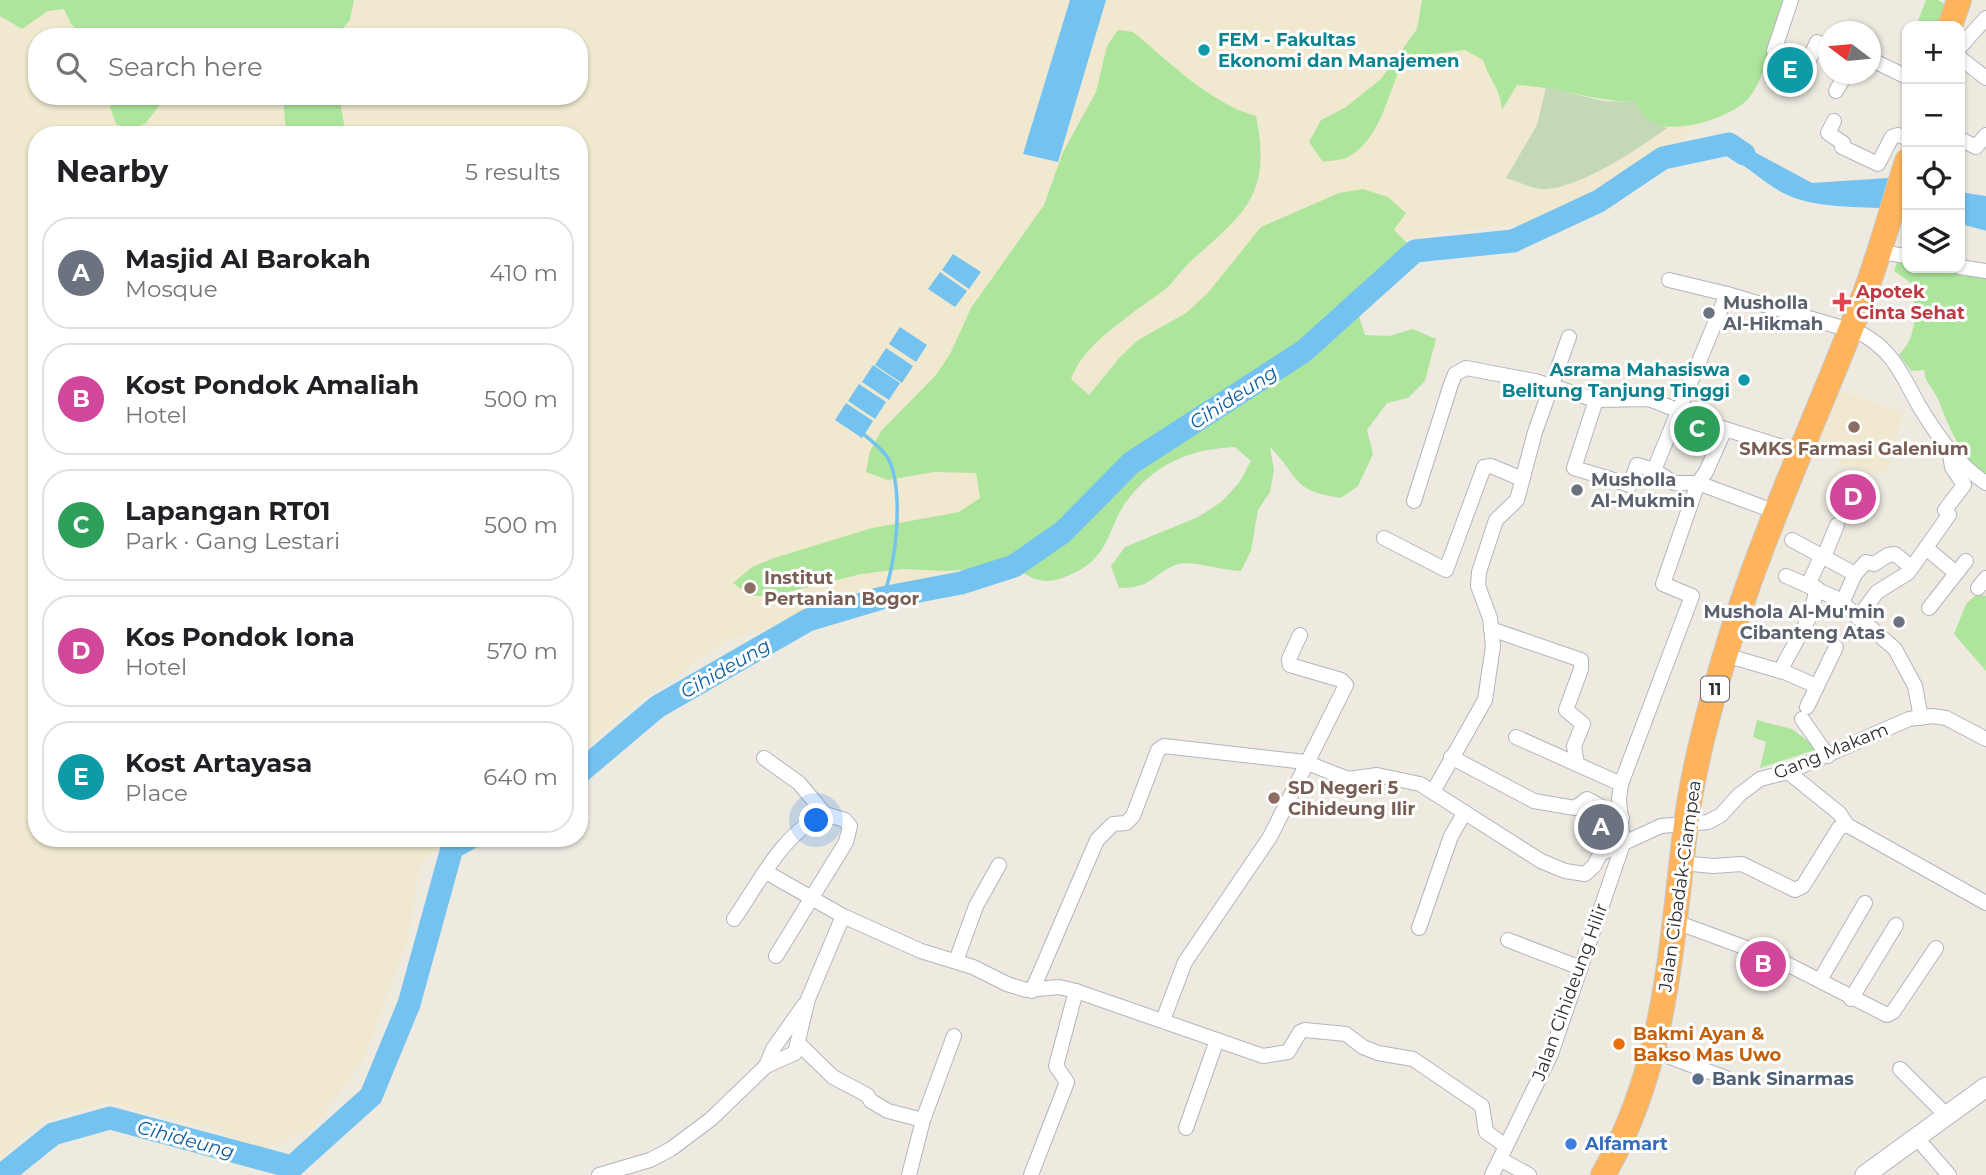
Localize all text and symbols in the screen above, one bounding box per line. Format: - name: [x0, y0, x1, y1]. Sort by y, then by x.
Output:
- north arrow: [1818, 21, 1881, 84]
- map controls: [1902, 21, 1965, 273]
- button: +: [1902, 21, 1965, 84]
- search box: [28, 28, 588, 105]
- place label: FEM - Fakultas Ekonomi dan Manajemen: [1218, 29, 1460, 72]
- marker: FEM - Fakultas Ekonomi dan Manajemen: [1196, 42, 1212, 58]
- pin: E: [1767, 44, 1813, 96]
- icon: search: [52, 48, 90, 86]
- text: Search here: [108, 51, 263, 83]
- button: −: [1902, 84, 1965, 147]
- button: locate: [1902, 147, 1965, 210]
- text: Nearby: [56, 153, 168, 190]
- text: 5 results: [465, 158, 560, 186]
- button: layers: [1902, 210, 1965, 273]
- text: Masjid Al Barokah: [125, 243, 371, 275]
- text: A: [72, 259, 90, 287]
- text: 410 m: [489, 259, 558, 287]
- text: Mosque: [125, 275, 218, 303]
- place label: Apotek Cinta Sehat: [1855, 281, 1965, 324]
- place label: Musholla Al-Hikmah: [1722, 292, 1823, 335]
- marker: Apotek Cinta Sehat: [1834, 294, 1850, 310]
- marker: Musholla Al-Hikmah: [1701, 305, 1717, 321]
- place label: Asrama Mahasiswa Belitung Tanjung Tinggi: [1502, 359, 1730, 402]
- water label: Cihideung: [1185, 361, 1281, 434]
- text: Kost Pondok Amaliah: [125, 369, 419, 401]
- marker: Asrama Mahasiswa Belitung Tanjung Tinggi: [1736, 372, 1752, 388]
- text: B: [72, 385, 90, 413]
- text: 500 m: [484, 385, 558, 413]
- text: Hotel: [125, 401, 187, 429]
- pin: C: [1674, 403, 1720, 455]
- marker: SMKS Farmasi Galenium: [1846, 419, 1862, 435]
- place label: SMKS Farmasi Galenium: [1739, 438, 1969, 460]
- place label: Musholla Al-Mukmin: [1590, 469, 1695, 512]
- pin: D: [1830, 471, 1876, 523]
- marker: Musholla Al-Mukmin: [1569, 482, 1585, 498]
- text: Lapangan RT01: [125, 495, 330, 527]
- text: C: [73, 511, 89, 539]
- text: 500 m: [484, 511, 558, 539]
- text: Park · Gang Lestari: [125, 527, 340, 555]
- place label: Institut Pertanian Bogor: [764, 567, 919, 610]
- marker: Institut Pertanian Bogor: [742, 580, 758, 596]
- place label: Mushola Al-Mu'min Cibanteng Atas: [1703, 601, 1885, 644]
- marker: Mushola Al-Mu'min Cibanteng Atas: [1891, 614, 1907, 630]
- text: Kos Pondok Iona: [125, 621, 355, 653]
- water label: Cihideung: [676, 634, 774, 703]
- text: D: [72, 637, 91, 665]
- text: 570 m: [487, 637, 558, 665]
- text: Hotel: [125, 653, 187, 681]
- road number: 11: [1701, 676, 1729, 702]
- street label: Gang Makam: [1770, 718, 1892, 784]
- text: Kost Artayasa: [125, 747, 312, 779]
- text: E: [73, 763, 89, 791]
- text: 640 m: [483, 763, 558, 791]
- place label: SD Negeri 5 Cihideung Ilir: [1288, 777, 1415, 820]
- text: Place: [125, 779, 188, 807]
- street label: Jalan Cibadak-Ciampea: [1654, 779, 1706, 994]
- marker: SD Negeri 5 Cihideung Ilir: [1266, 790, 1282, 806]
- pin: A: [1578, 801, 1624, 853]
- your location: [799, 803, 833, 837]
- street label: Jalan Cihideung Hilir: [1527, 900, 1612, 1085]
- pin: B: [1740, 938, 1786, 990]
- place label: Bakmi Ayan & Bakso Mas Uwo: [1633, 1023, 1782, 1066]
- marker: Bakmi Ayan & Bakso Mas Uwo: [1611, 1036, 1627, 1052]
- place label: Bank Sinarmas: [1712, 1068, 1854, 1090]
- marker: Bank Sinarmas: [1690, 1071, 1706, 1087]
- water label: Cihideung: [135, 1115, 237, 1163]
- place label: Alfamart: [1584, 1133, 1668, 1155]
- marker: Alfamart: [1563, 1136, 1579, 1152]

